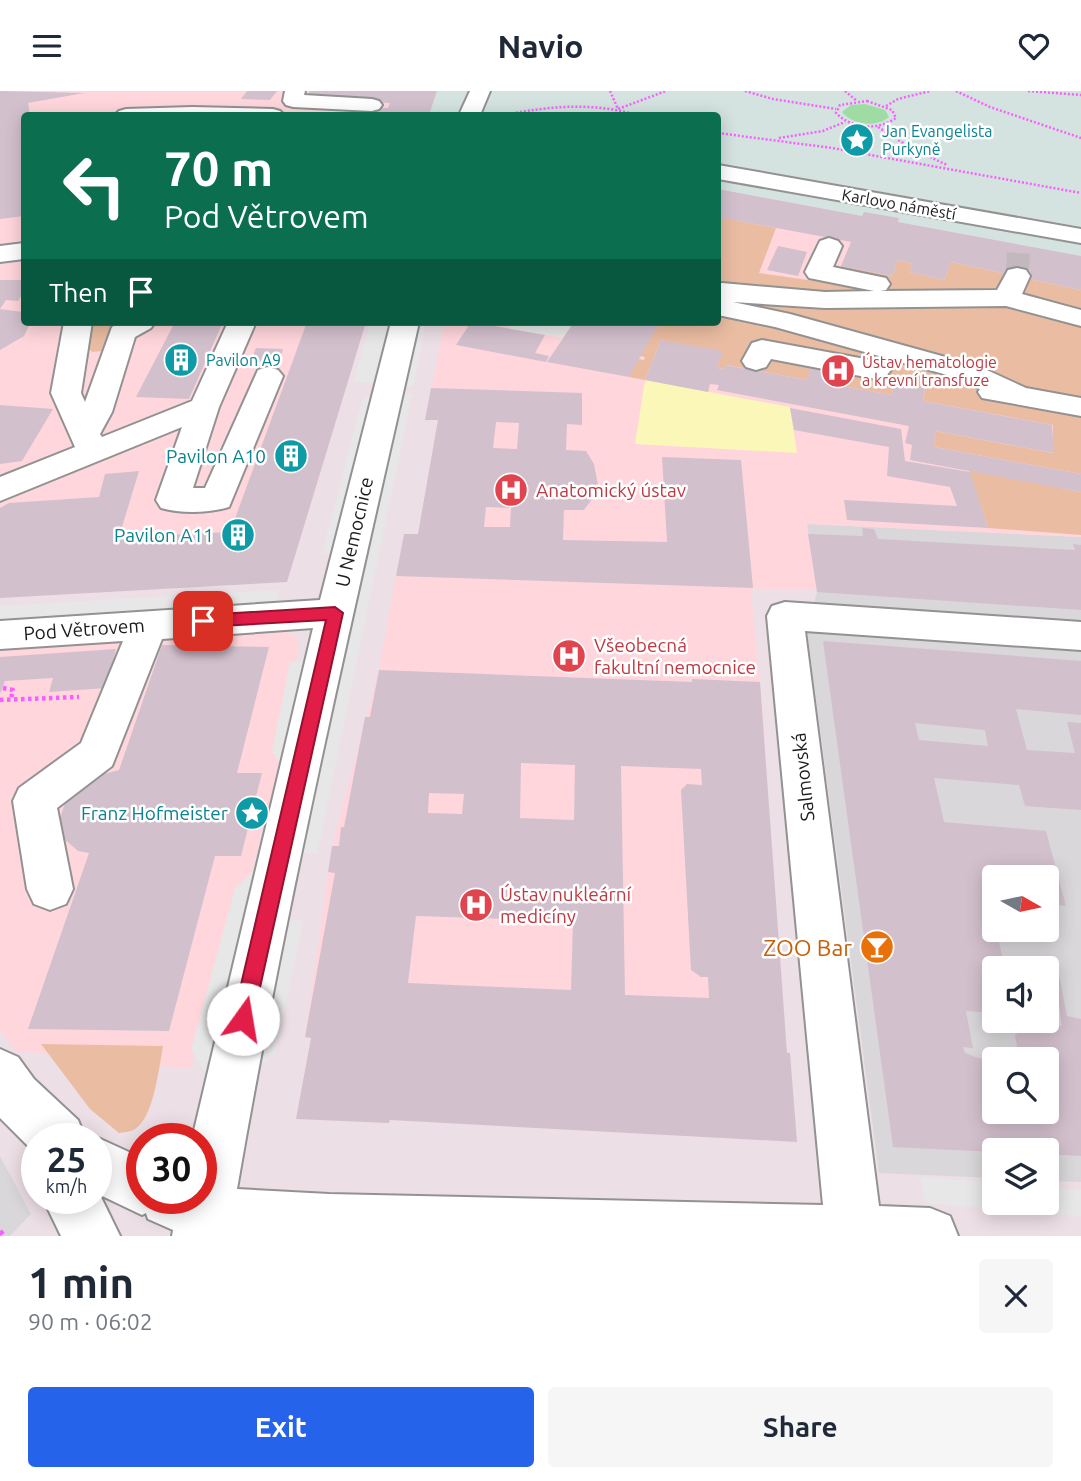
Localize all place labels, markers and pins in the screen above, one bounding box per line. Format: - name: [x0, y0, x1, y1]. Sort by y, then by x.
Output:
- place icon: Jan Evangelista Purkyně: [838, 121, 876, 159]
- place label: Jan Evangelista Purkyně: [882, 122, 992, 158]
- building icon: Pavilon A9: [162, 341, 200, 379]
- place label: Pavilon A9: [206, 351, 281, 369]
- place label: Ústav hematologie a krevní transfuze: [862, 351, 997, 389]
- hospital icon: Ústav hematologie a krevní transfuze: [819, 352, 857, 390]
- building icon: Pavilon A10: [272, 437, 310, 475]
- place label: Pavilon A10: [166, 445, 266, 467]
- hospital icon: Anatomický ústav: [492, 471, 530, 509]
- place label: Anatomický ústav: [536, 479, 686, 501]
- building icon: Pavilon A11: [219, 516, 257, 554]
- place label: Pavilon A11: [114, 524, 214, 546]
- pin: [173, 591, 233, 651]
- place label: Všeobecná fakultní nemocnice: [594, 634, 756, 678]
- hospital icon: Všeobecná fakultní nemocnice: [550, 637, 588, 675]
- place icon: Franz Hofmeister: [233, 794, 271, 832]
- place label: Franz Hofmeister: [81, 802, 228, 824]
- place label: Ústav nukleární medicíny: [500, 883, 632, 927]
- hospital icon: Ústav nukleární medicíny: [457, 886, 495, 924]
- bar icon: ZOO Bar: [858, 928, 896, 966]
- place label: ZOO Bar: [763, 935, 852, 960]

